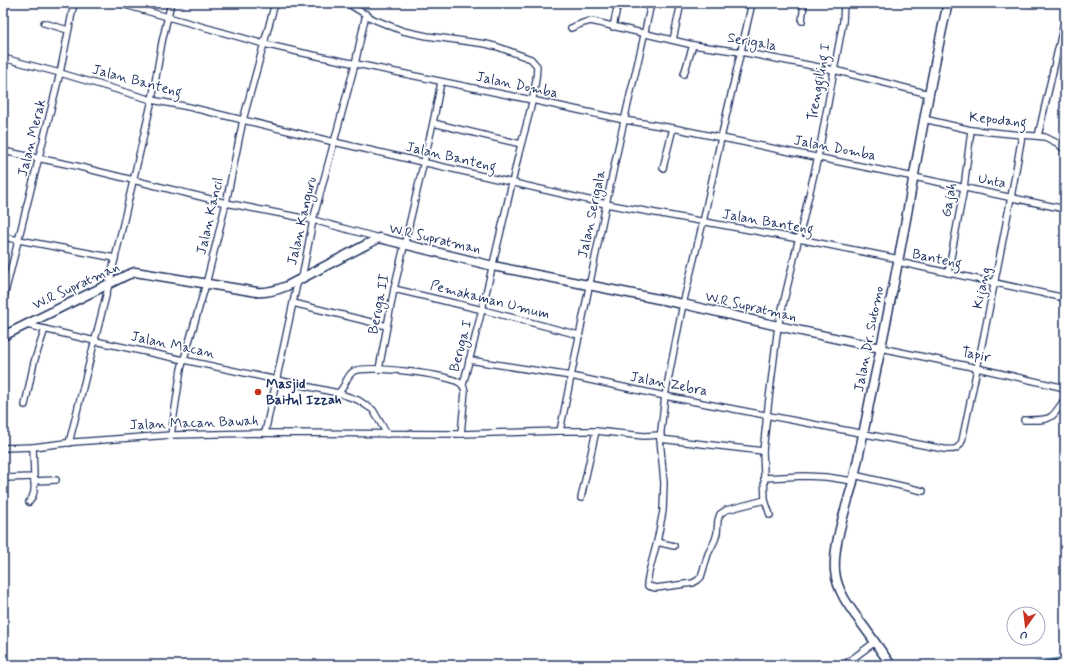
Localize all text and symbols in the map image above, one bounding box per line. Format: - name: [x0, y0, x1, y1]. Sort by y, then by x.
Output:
- street label: Serigala: [726, 29, 778, 56]
- street label: Trenggiling I: [803, 42, 837, 122]
- street label: Jalan Banteng: [90, 60, 184, 104]
- street label: Jalan Domba: [474, 68, 560, 102]
- street label: Jalan Merak: [14, 97, 50, 179]
- street label: Kepodang: [968, 108, 1028, 134]
- street label: Jalan Domba: [792, 131, 878, 165]
- street label: Jalan Banteng: [404, 138, 498, 178]
- street label: Jalan Serigala: [574, 168, 611, 260]
- street label: Unta: [977, 169, 1008, 193]
- street label: Jalan Kanguru: [283, 175, 322, 267]
- street label: Jalan Kancil: [192, 176, 228, 256]
- street label: Gajah: [937, 181, 961, 219]
- street label: Jalan Banteng: [721, 205, 815, 241]
- street label: W.R Supratman: [387, 220, 483, 258]
- street label: Banteng: [910, 245, 963, 275]
- street label: W.R Supratman: [30, 258, 122, 314]
- street label: Kijang: [969, 265, 995, 311]
- street label: Beruga II: [364, 272, 395, 336]
- street label: Pemakaman Umum: [428, 276, 552, 324]
- street label: Jalan Dr. Sutomo: [850, 285, 888, 393]
- street label: W.R Supratman: [703, 288, 799, 326]
- street label: Beruga I: [445, 318, 478, 374]
- street label: Jalan Macan: [129, 327, 217, 363]
- street label: Tapir: [960, 343, 993, 367]
- street label: Jalan Zebra: [629, 368, 709, 400]
- place label: Masjid Baitul Izzah: [266, 375, 342, 409]
- marker: Masjid Baitul Izzah: [253, 387, 263, 397]
- street label: Jalan Macan Bawah: [129, 412, 259, 434]
- north arrow: [1006, 606, 1046, 646]
- text: U: [1019, 627, 1029, 642]

